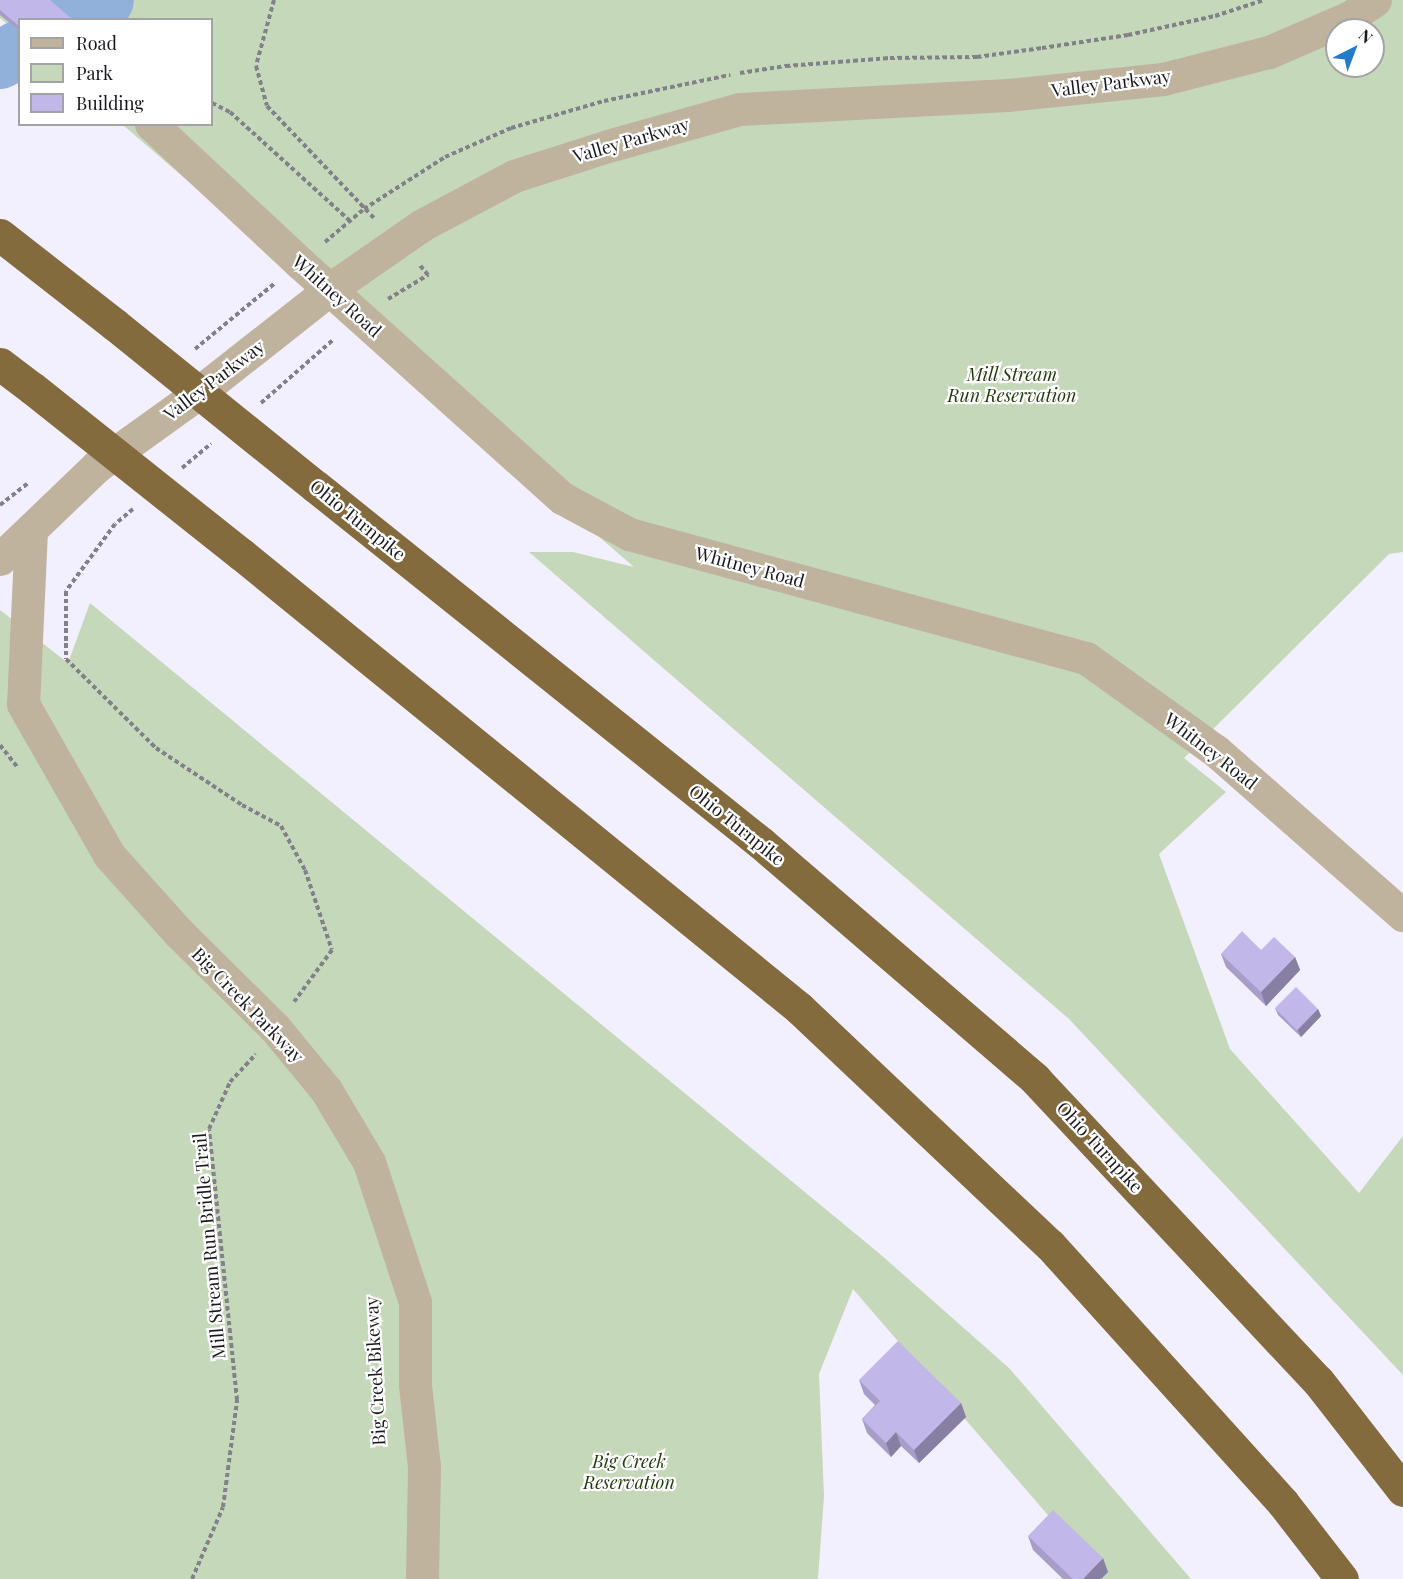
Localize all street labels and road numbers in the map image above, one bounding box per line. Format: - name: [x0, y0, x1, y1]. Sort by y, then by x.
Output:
- street label: Valley Parkway: [1050, 65, 1172, 101]
- street label: Valley Parkway: [570, 113, 692, 167]
- street label: Whitney Road: [288, 250, 386, 342]
- street label: Valley Parkway: [159, 335, 269, 425]
- street label: Ohio Turnpike: [306, 475, 410, 565]
- street label: Whitney Road: [693, 542, 807, 592]
- street label: Whitney Road: [1160, 708, 1262, 794]
- street label: Ohio Turnpike: [685, 780, 789, 870]
- street label: Big Creek Parkway: [188, 943, 308, 1067]
- street label: Ohio Turnpike: [1052, 1097, 1148, 1197]
- street label: Mill Stream Run Bridle Trail: [188, 1132, 230, 1360]
- street label: Big Creek Bikeway: [360, 1296, 390, 1446]

